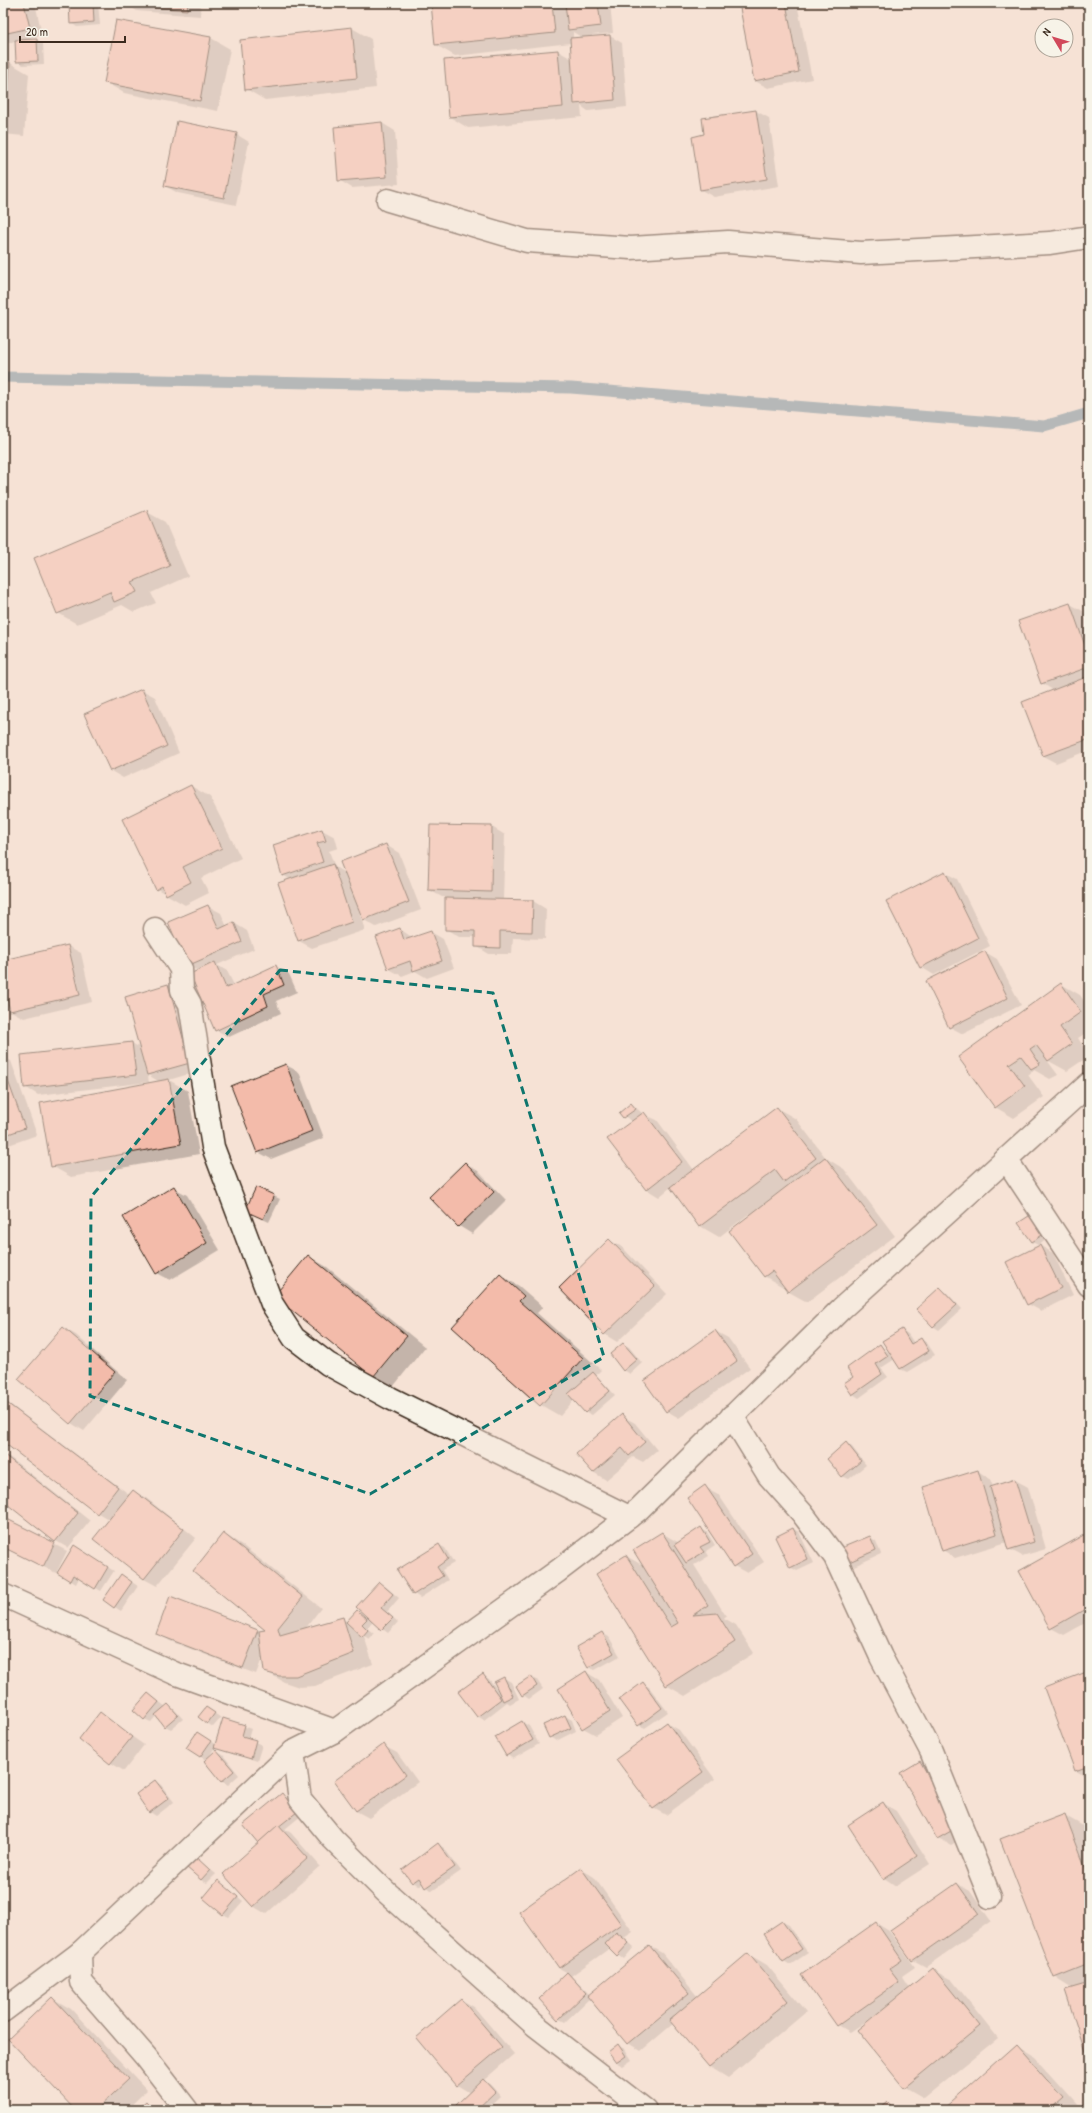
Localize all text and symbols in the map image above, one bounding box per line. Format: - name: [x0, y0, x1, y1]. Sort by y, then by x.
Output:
- scale bar: [20, 18, 125, 44]
- north arrow: [1034, 18, 1074, 58]
- text: 20 m: [26, 23, 48, 40]
- text: N: [1039, 25, 1054, 38]

